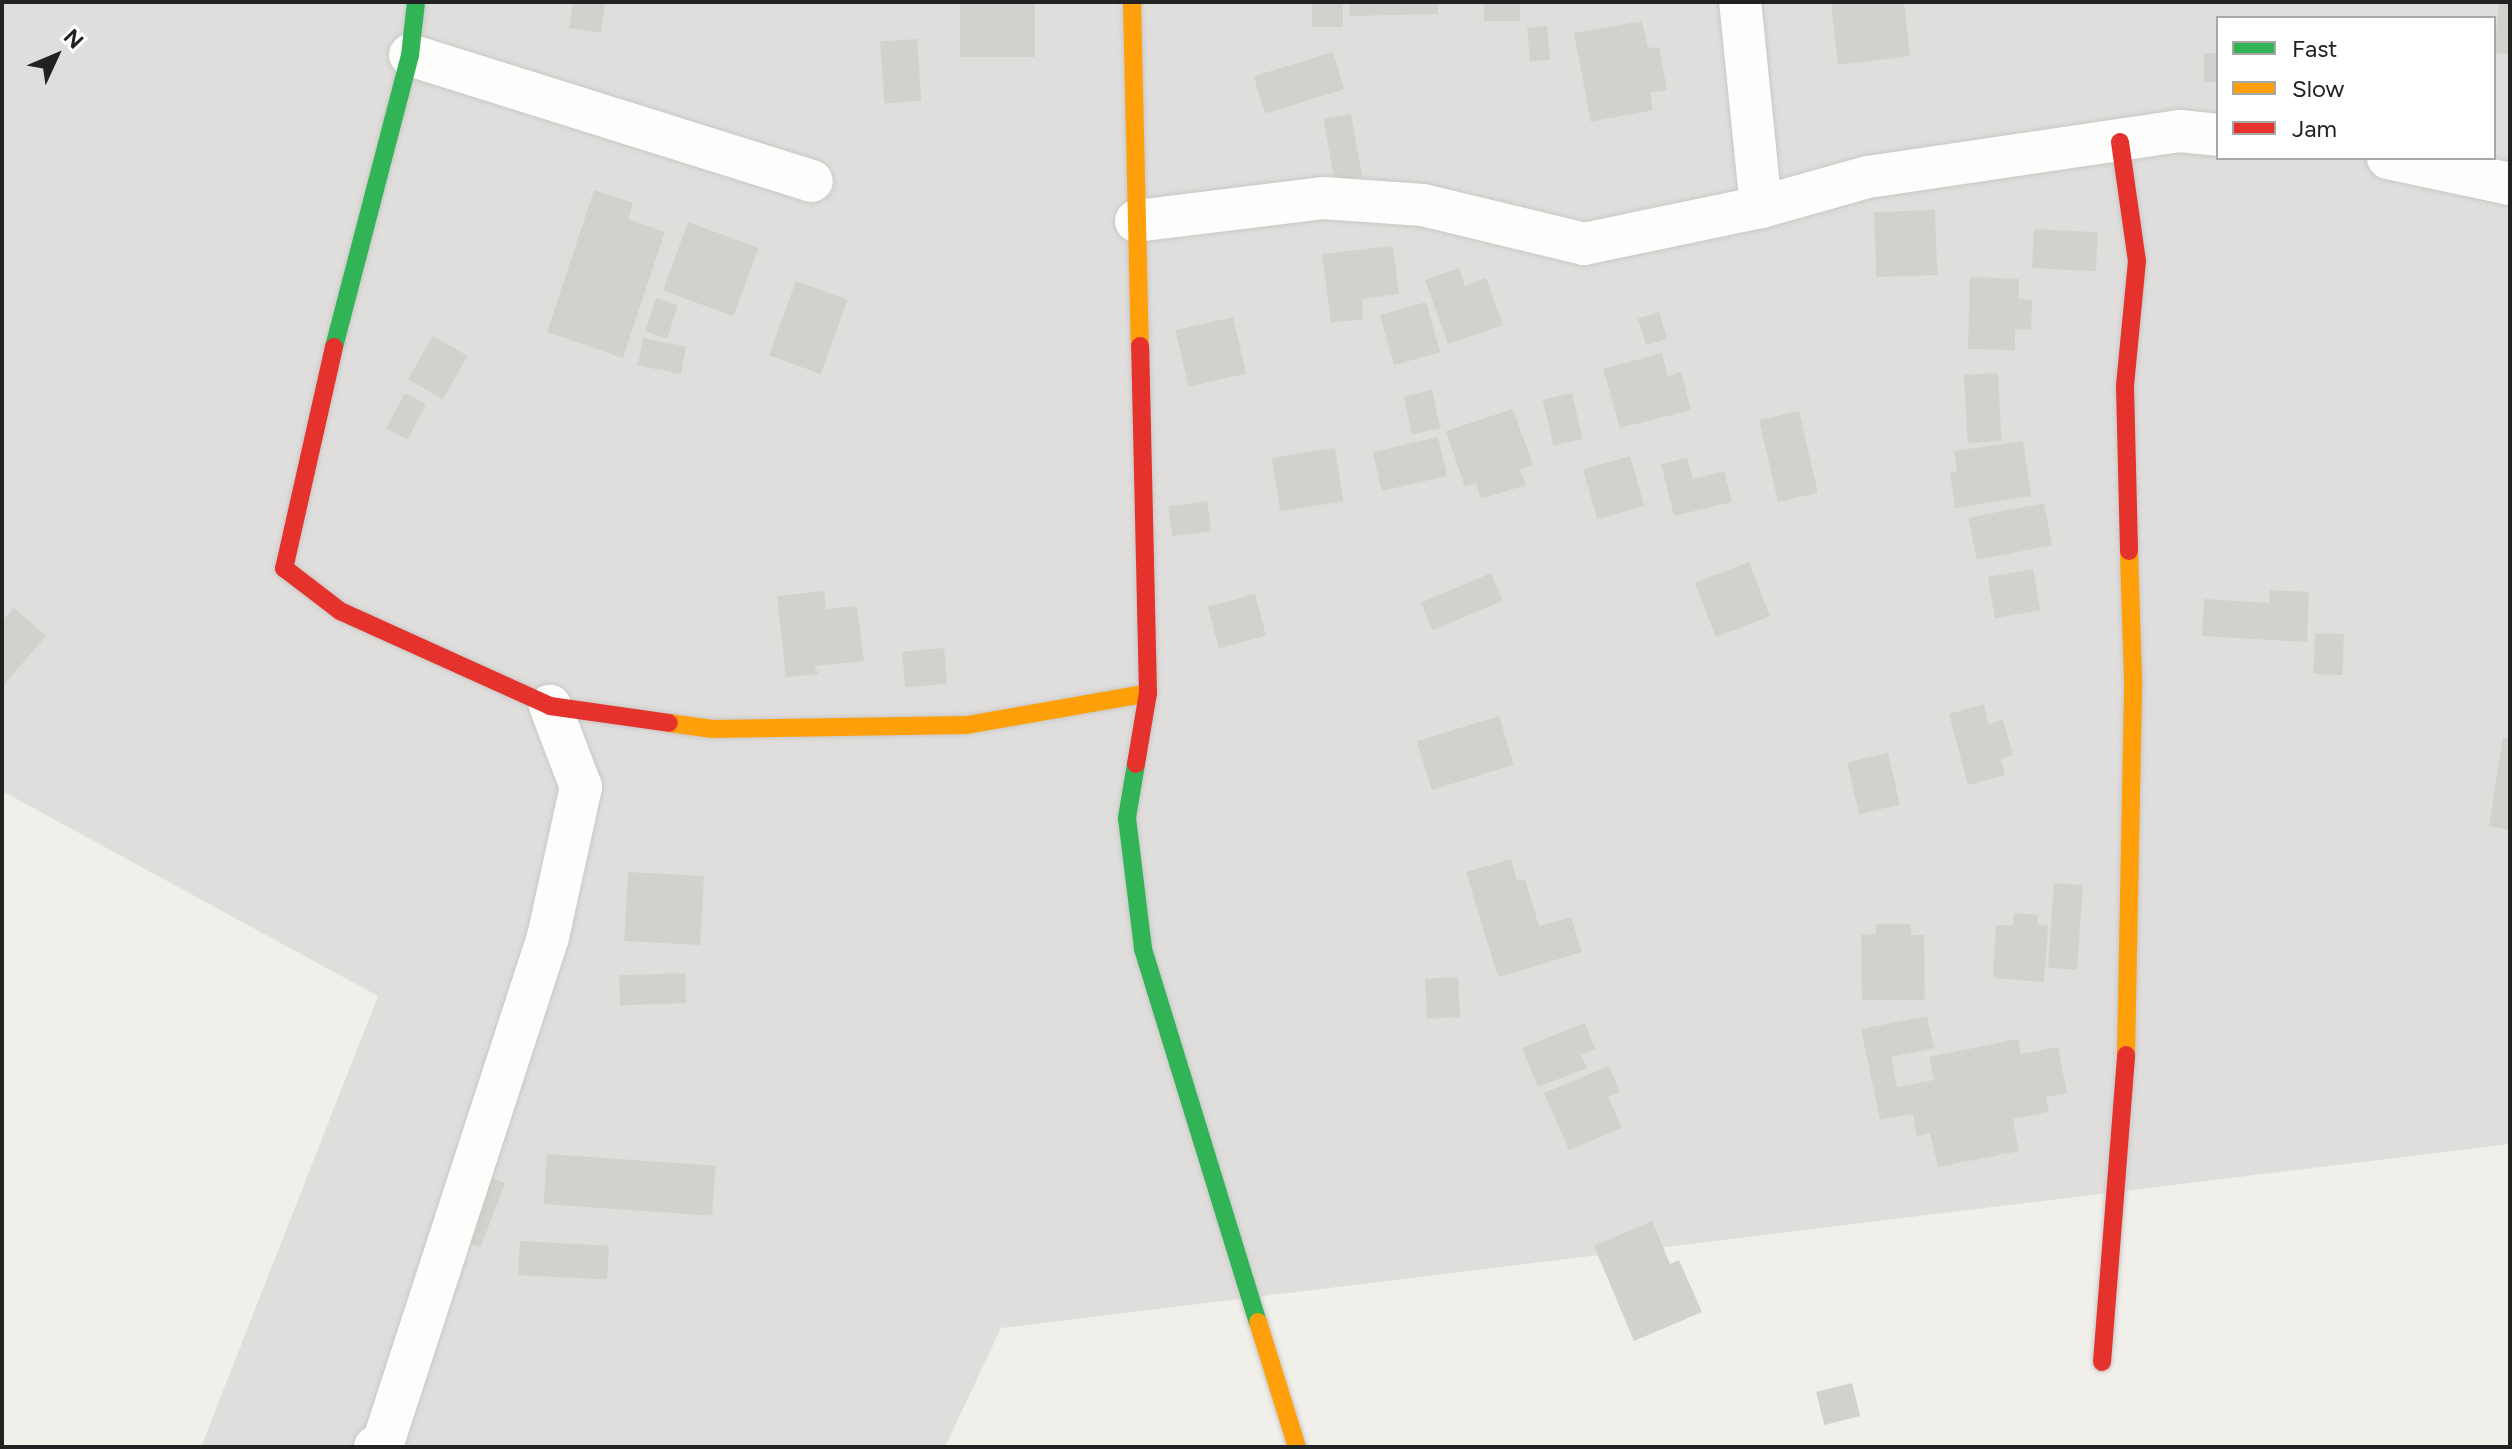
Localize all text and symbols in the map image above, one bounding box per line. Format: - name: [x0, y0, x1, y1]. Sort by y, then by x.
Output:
- north arrow: [16, 16, 96, 96]
- legend: [2216, 16, 2496, 160]
- text: N: [58, 23, 89, 54]
- text: Fast: [2292, 34, 2337, 63]
- text: Slow: [2292, 74, 2344, 103]
- text: Jam: [2292, 114, 2337, 143]

